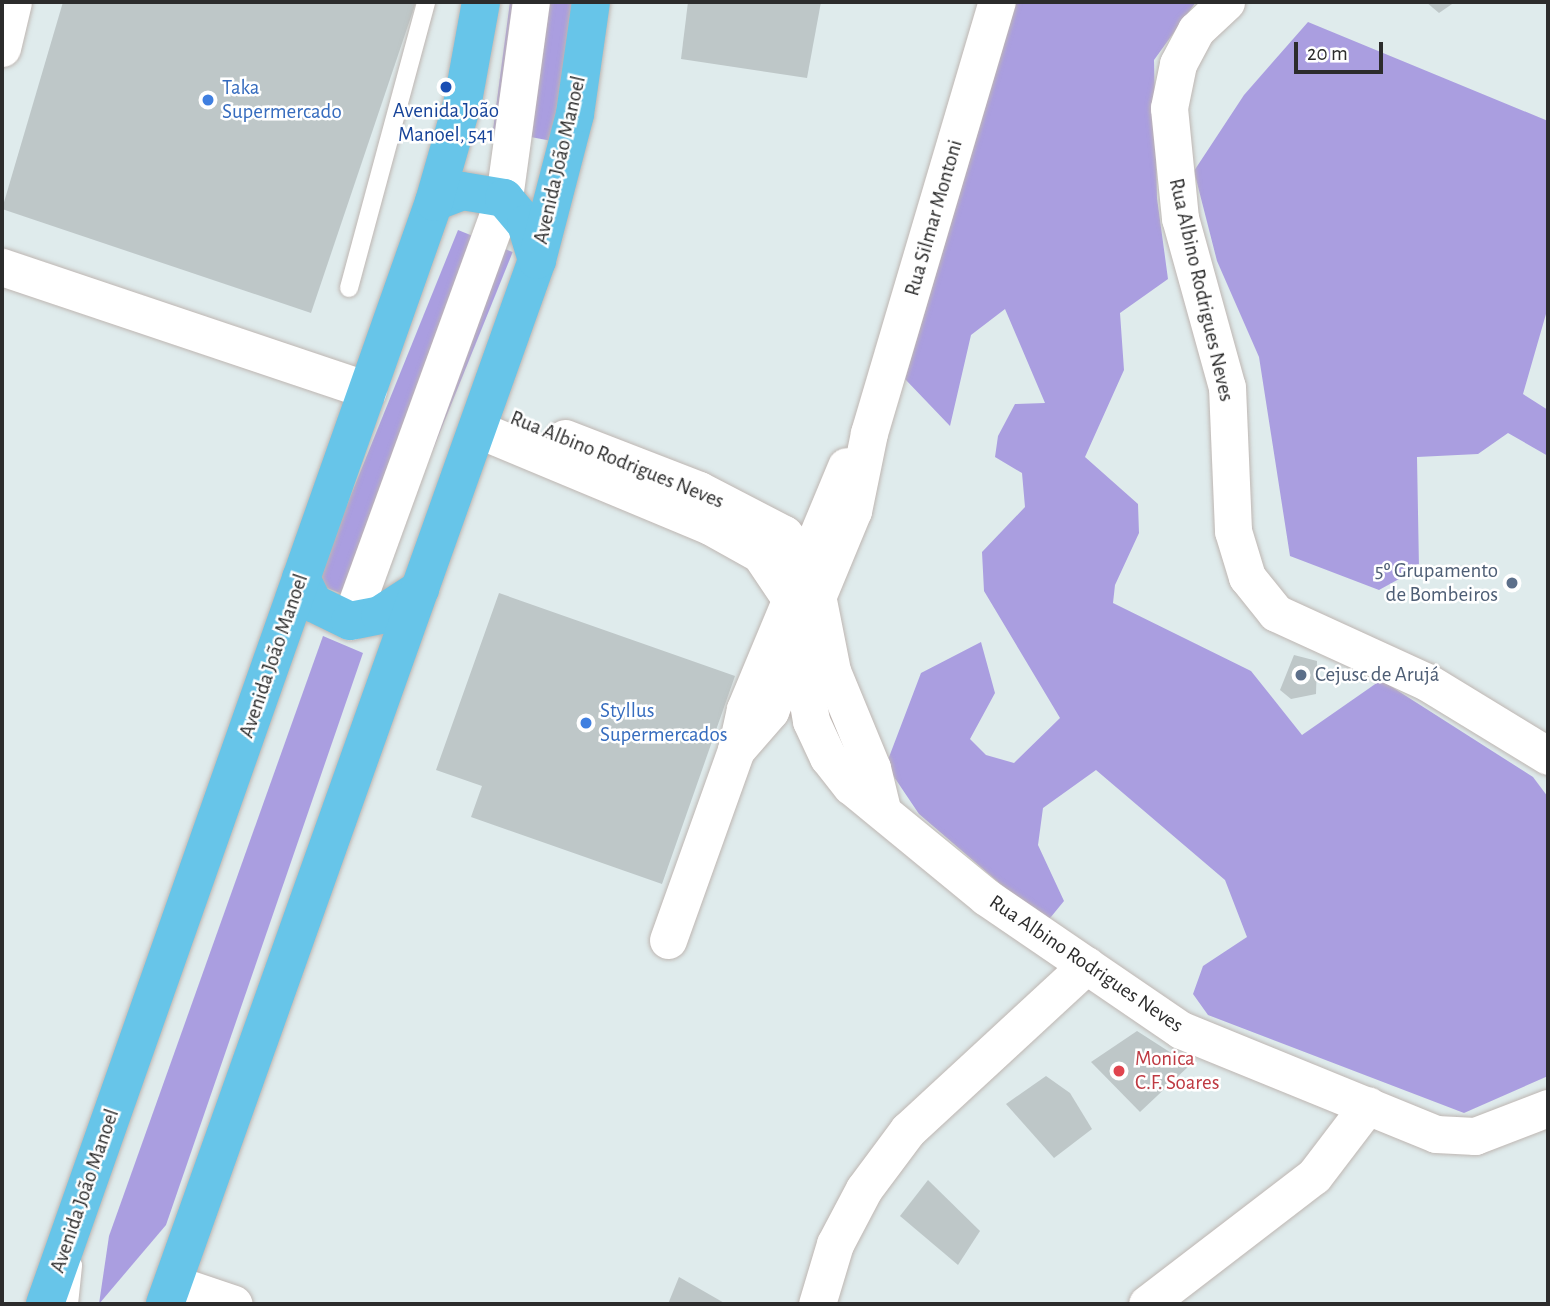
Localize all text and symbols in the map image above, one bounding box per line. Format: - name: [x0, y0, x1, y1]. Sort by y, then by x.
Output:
- scale bar: [1298, 28, 1387, 72]
- text: 20 m: [1307, 43, 1348, 64]
- street label: Avenida João Manoel: [528, 74, 592, 246]
- place label: Taka Supermercado: [222, 75, 342, 125]
- marker: Avenida João Manoel, 541: [438, 79, 454, 95]
- marker: Taka Supermercado: [200, 92, 216, 108]
- place label: Avenida João Manoel, 541: [393, 98, 499, 148]
- street label: Rua Silmar Montoni: [900, 137, 968, 299]
- street label: Rua Albino Rodrigues Neves: [1163, 176, 1239, 404]
- street label: Rua Albino Rodrigues Neves: [506, 406, 728, 514]
- place label: 5º Grupamento de Bombeiros: [1375, 558, 1498, 608]
- street label: Avenida João Manoel: [234, 571, 314, 741]
- marker: 5º Grupamento de Bombeiros: [1504, 575, 1520, 591]
- place label: Cejusc de Arujá: [1315, 662, 1439, 688]
- marker: Cejusc de Arujá: [1293, 667, 1309, 683]
- place label: Styllus Supermercados: [600, 698, 728, 748]
- marker: Styllus Supermercados: [578, 715, 594, 731]
- street label: Rua Albino Rodrigues Neves: [984, 890, 1188, 1038]
- place label: Monica C.F. Soares: [1135, 1046, 1219, 1096]
- marker: Monica C.F. Soares: [1109, 1061, 1129, 1081]
- street label: Avenida João Manoel: [45, 1106, 125, 1276]

